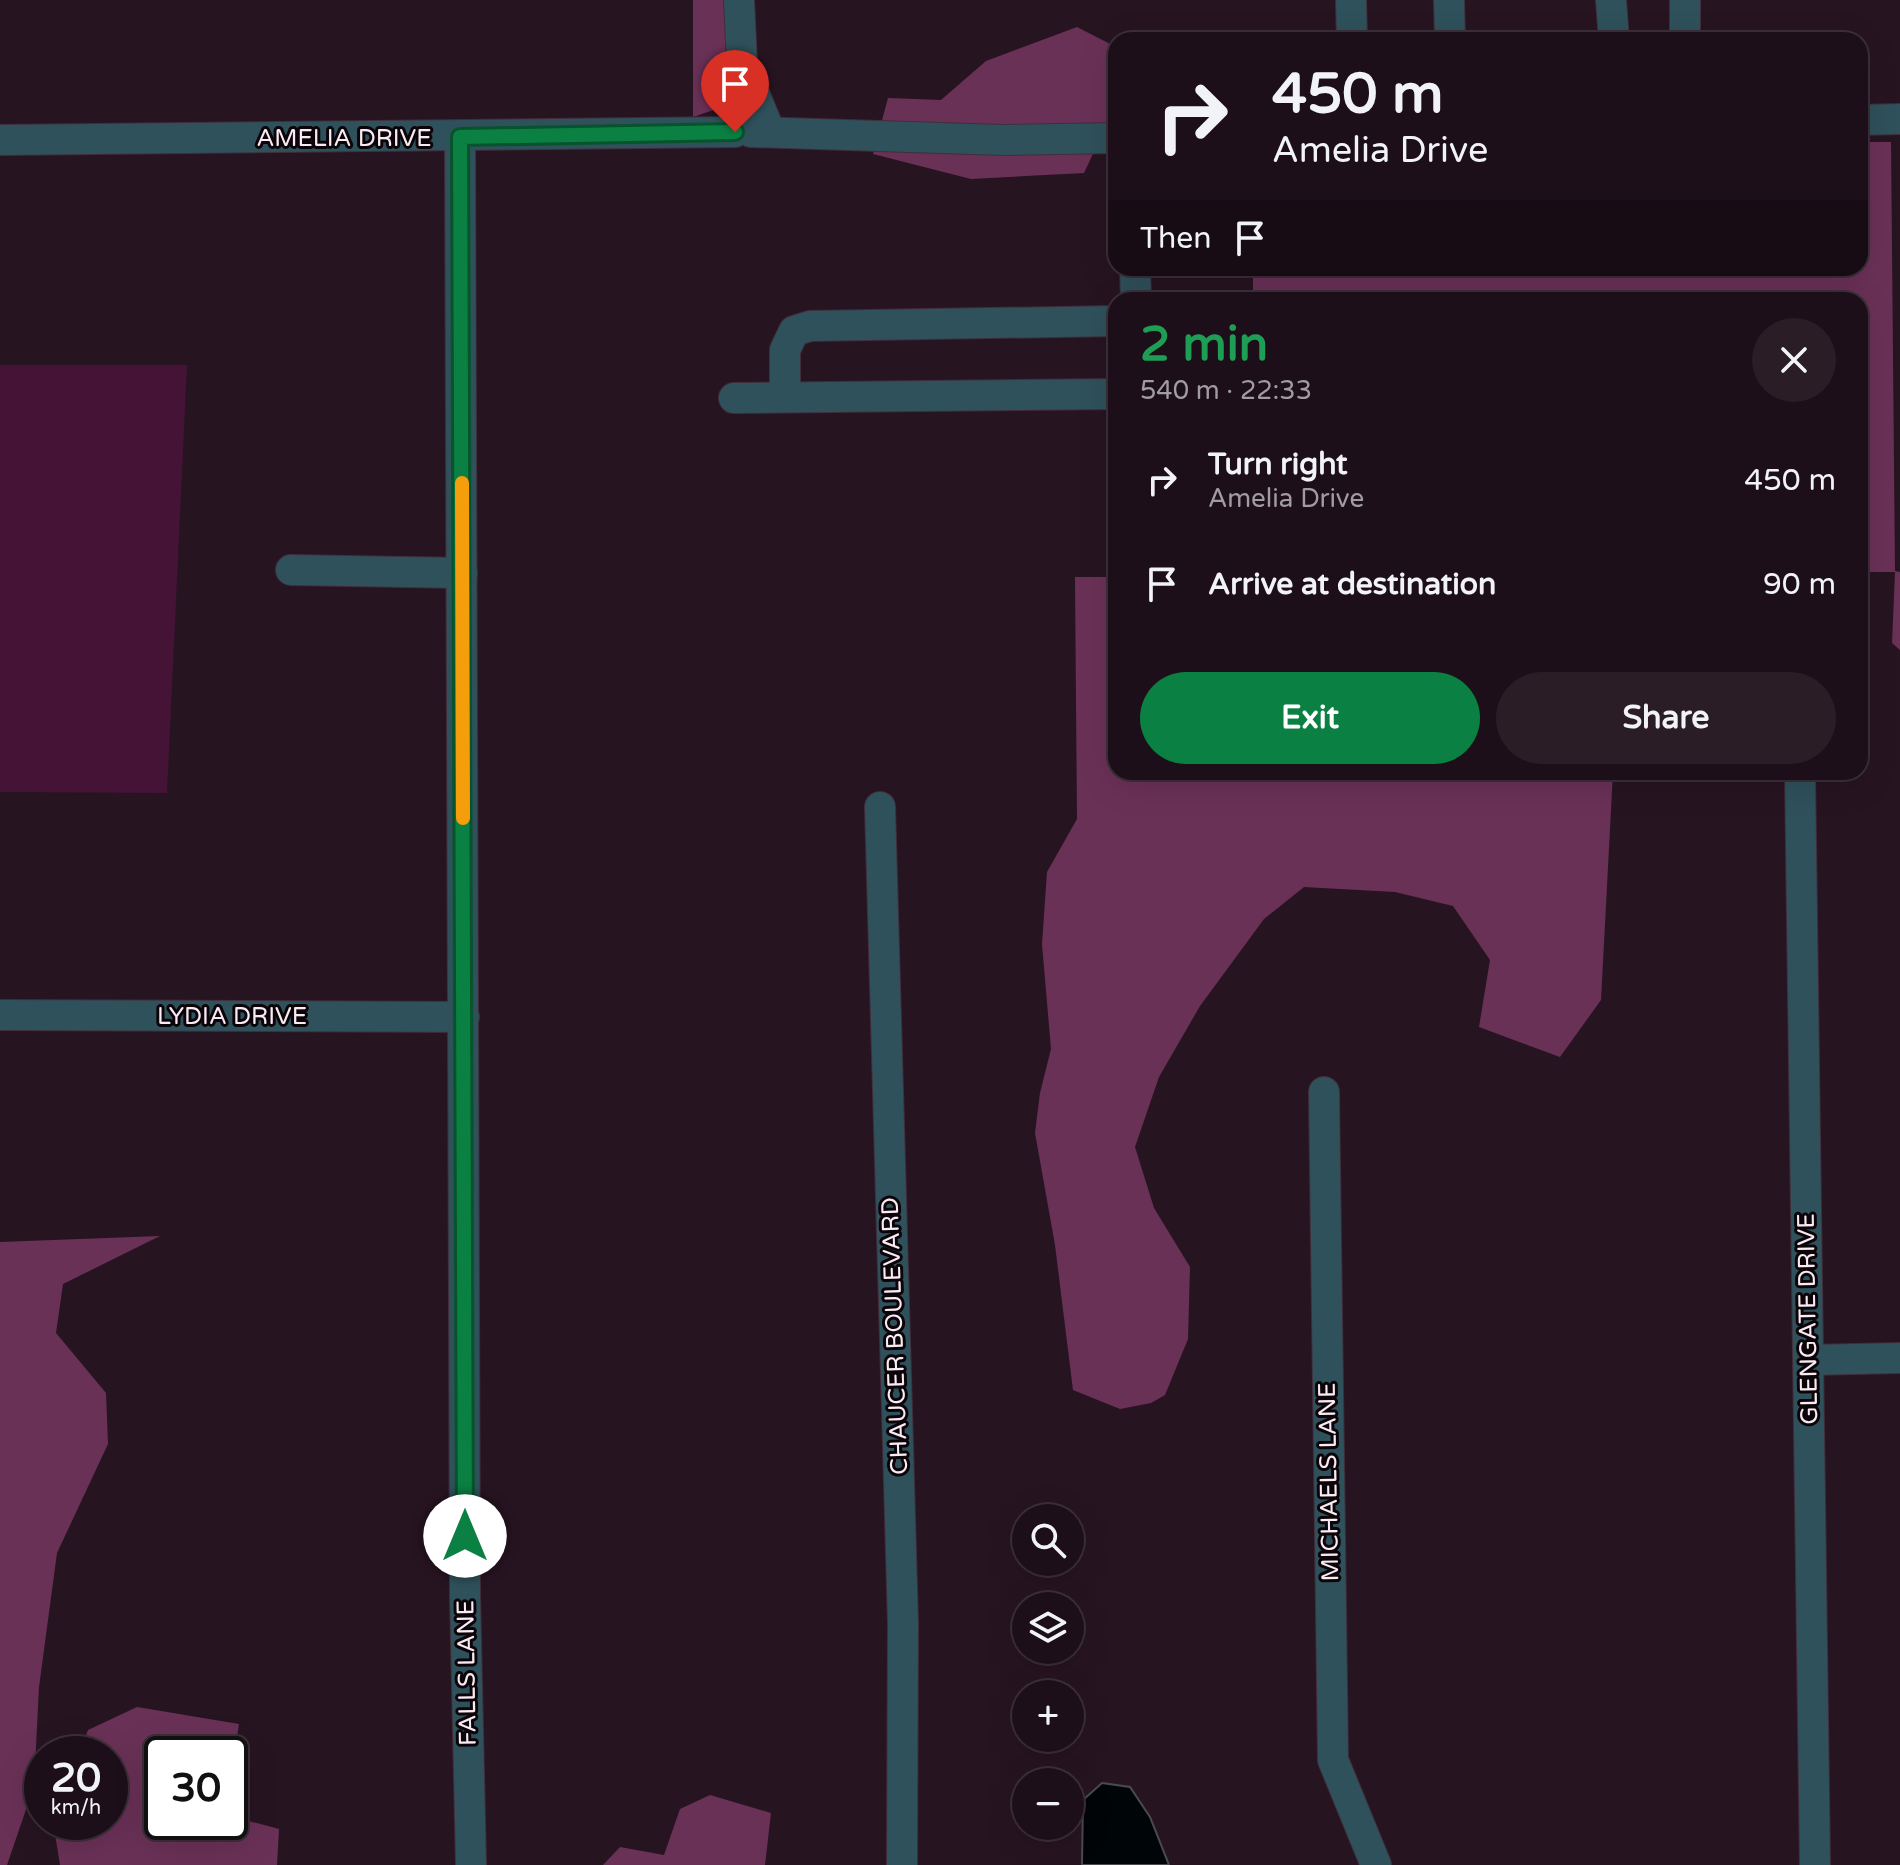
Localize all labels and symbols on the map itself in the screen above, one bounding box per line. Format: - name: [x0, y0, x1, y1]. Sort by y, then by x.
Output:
- pin: [701, 50, 769, 132]
- street label: AMELIA DRIVE: [256, 124, 432, 153]
- street label: LYDIA DRIVE: [157, 1002, 307, 1031]
- street label: CHAUCER BOULEVARD: [876, 1197, 914, 1475]
- street label: GLENGATE DRIVE: [1792, 1213, 1824, 1425]
- street label: MICHAELS LANE: [1313, 1382, 1345, 1582]
- position arrow: [423, 1494, 507, 1578]
- street label: FALLS LANE: [451, 1600, 483, 1746]
- speed limit sign: 30: [144, 1736, 248, 1840]

